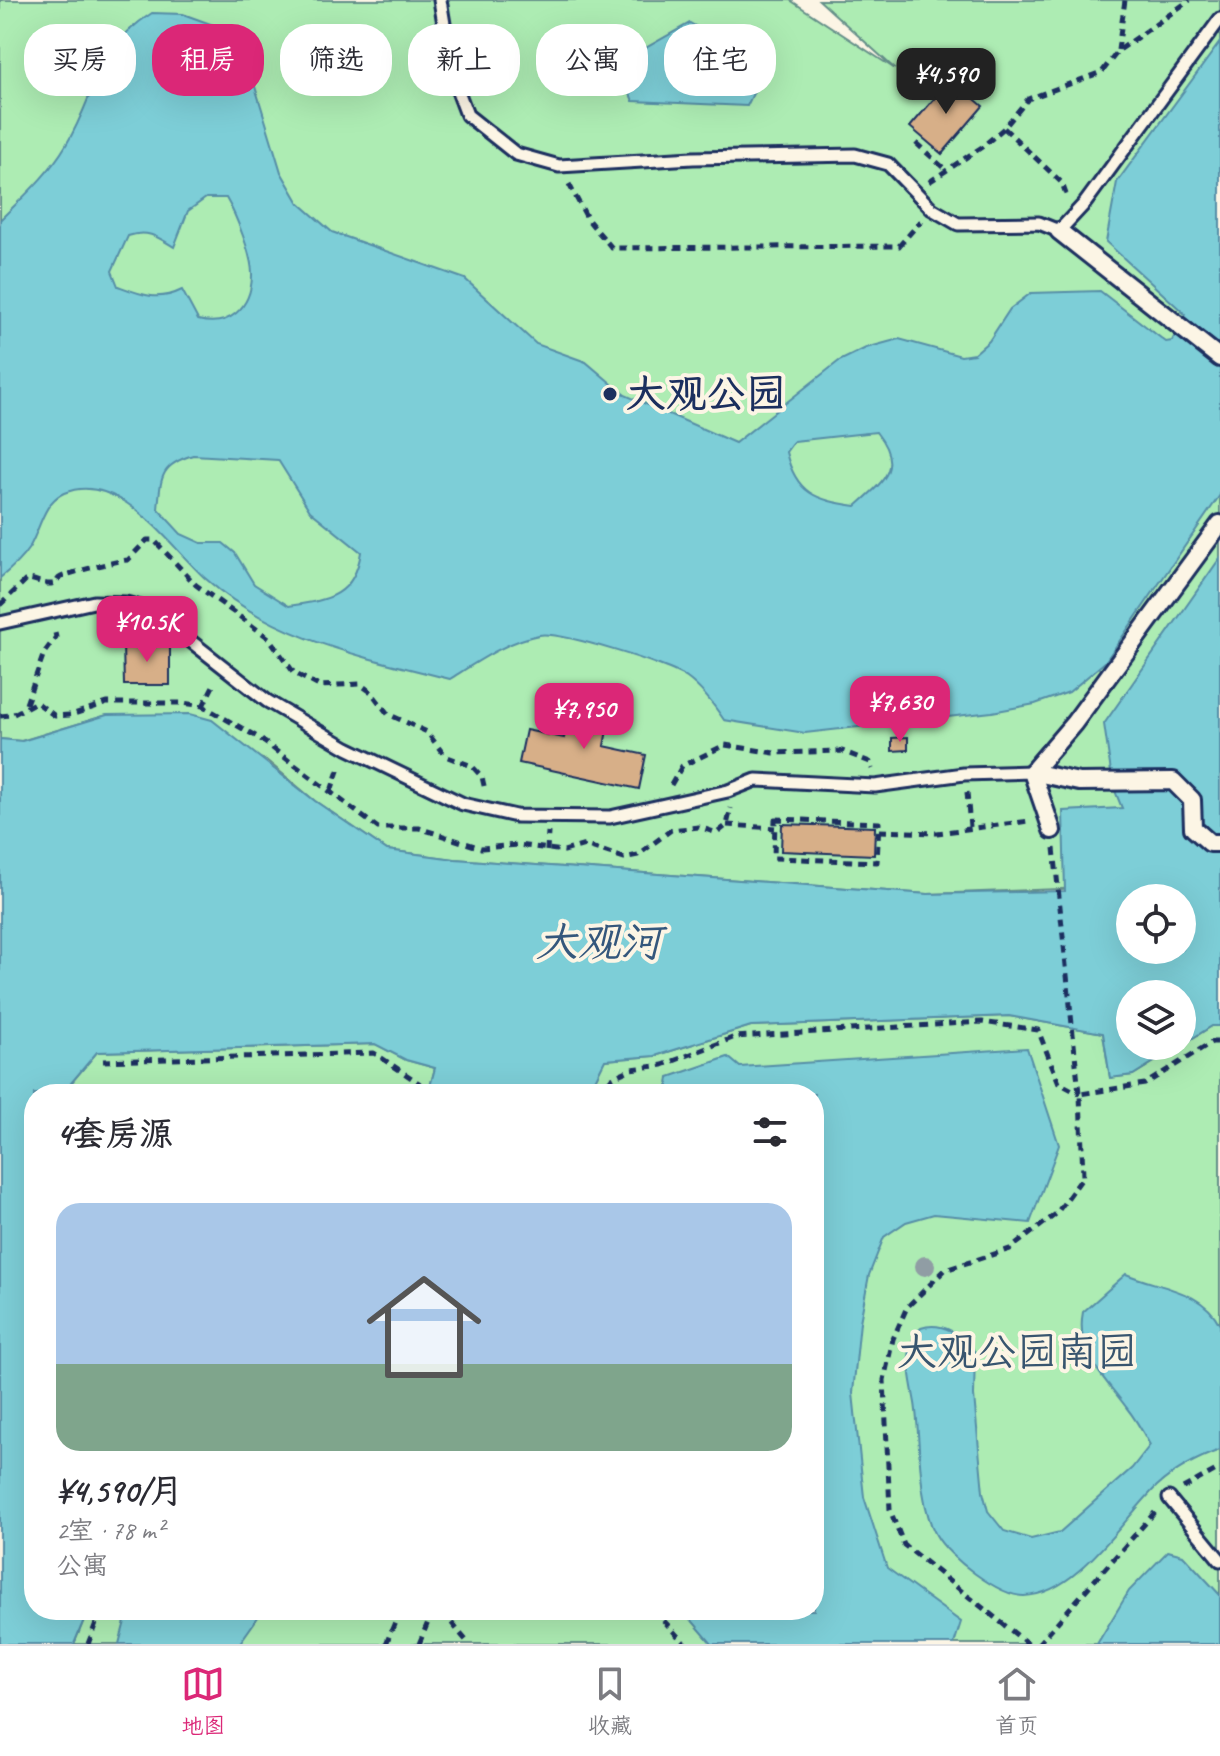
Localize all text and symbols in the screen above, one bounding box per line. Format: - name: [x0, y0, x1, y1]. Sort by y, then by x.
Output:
- chip: 买房: [24, 24, 136, 96]
- chip: 租房: [152, 24, 264, 96]
- chip: 筛选: [280, 24, 392, 96]
- chip: 新上: [408, 24, 520, 96]
- chip: 公寓: [536, 24, 648, 96]
- chip: 住宅: [664, 24, 776, 96]
- pin: ¥4,590: [881, 48, 1011, 116]
- text: ¥4,590: [915, 57, 977, 90]
- place label: 大观公园: [626, 369, 786, 419]
- marker: 大观公园: [601, 385, 619, 403]
- pin: ¥10.5K: [82, 596, 212, 664]
- text: ¥10.5K: [115, 605, 179, 638]
- pin: ¥7,630: [835, 676, 965, 744]
- pin: ¥7,950: [519, 683, 649, 751]
- text: ¥7,630: [868, 685, 932, 718]
- text: ¥7,950: [553, 692, 615, 725]
- map controls: [1116, 884, 1196, 1060]
- button: locate: [1116, 884, 1196, 964]
- water label: 大观河: [536, 916, 668, 969]
- button: layers: [1116, 980, 1196, 1060]
- icon: filters: [748, 1110, 792, 1154]
- text: 4套房源: [56, 1112, 173, 1155]
- icon: home: [352, 1255, 496, 1399]
- park label: 大观公园南园: [897, 1327, 1137, 1377]
- text: ¥4,590/月: [56, 1469, 184, 1512]
- text: 2室 · 78 m²: [56, 1514, 164, 1547]
- text: 公寓: [56, 1549, 108, 1582]
- tab: 地图: [181, 1662, 225, 1740]
- tab: 收藏: [588, 1662, 632, 1740]
- tab: 首页: [995, 1662, 1039, 1740]

